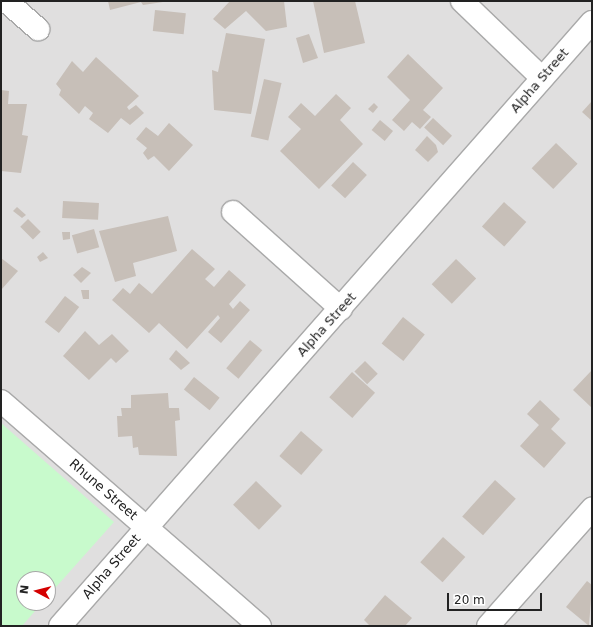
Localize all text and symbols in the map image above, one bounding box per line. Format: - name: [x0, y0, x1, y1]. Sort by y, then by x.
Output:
- street label: Alpha Street: [508, 45, 572, 117]
- street label: Alpha Street: [294, 290, 360, 360]
- street label: Rhune Street: [66, 456, 140, 524]
- street label: Alpha Street: [80, 531, 144, 603]
- north arrow: [16, 571, 56, 611]
- text: N: [18, 584, 32, 595]
- scale bar: [449, 585, 544, 611]
- text: 20 m: [454, 593, 485, 607]

